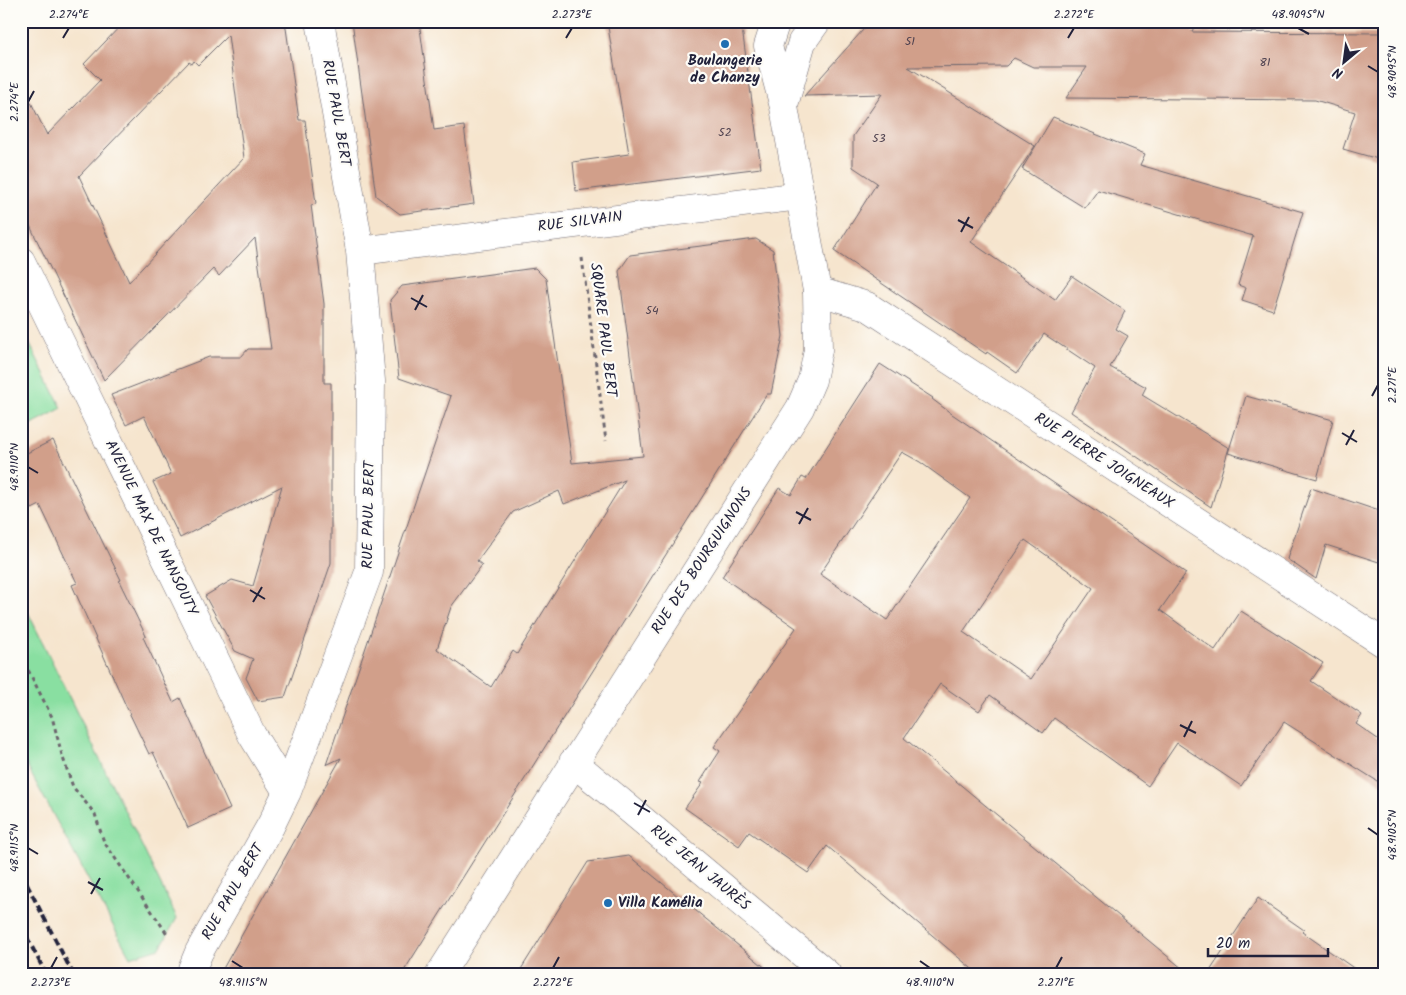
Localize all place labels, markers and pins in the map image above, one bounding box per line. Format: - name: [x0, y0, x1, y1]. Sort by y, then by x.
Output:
- marker: Boulangerie de Chanzy: [719, 38, 731, 50]
- place label: Boulangerie de Chanzy: [688, 49, 763, 90]
- place label: Villa Kamélia: [618, 891, 703, 915]
- marker: Villa Kamélia: [602, 897, 614, 909]

